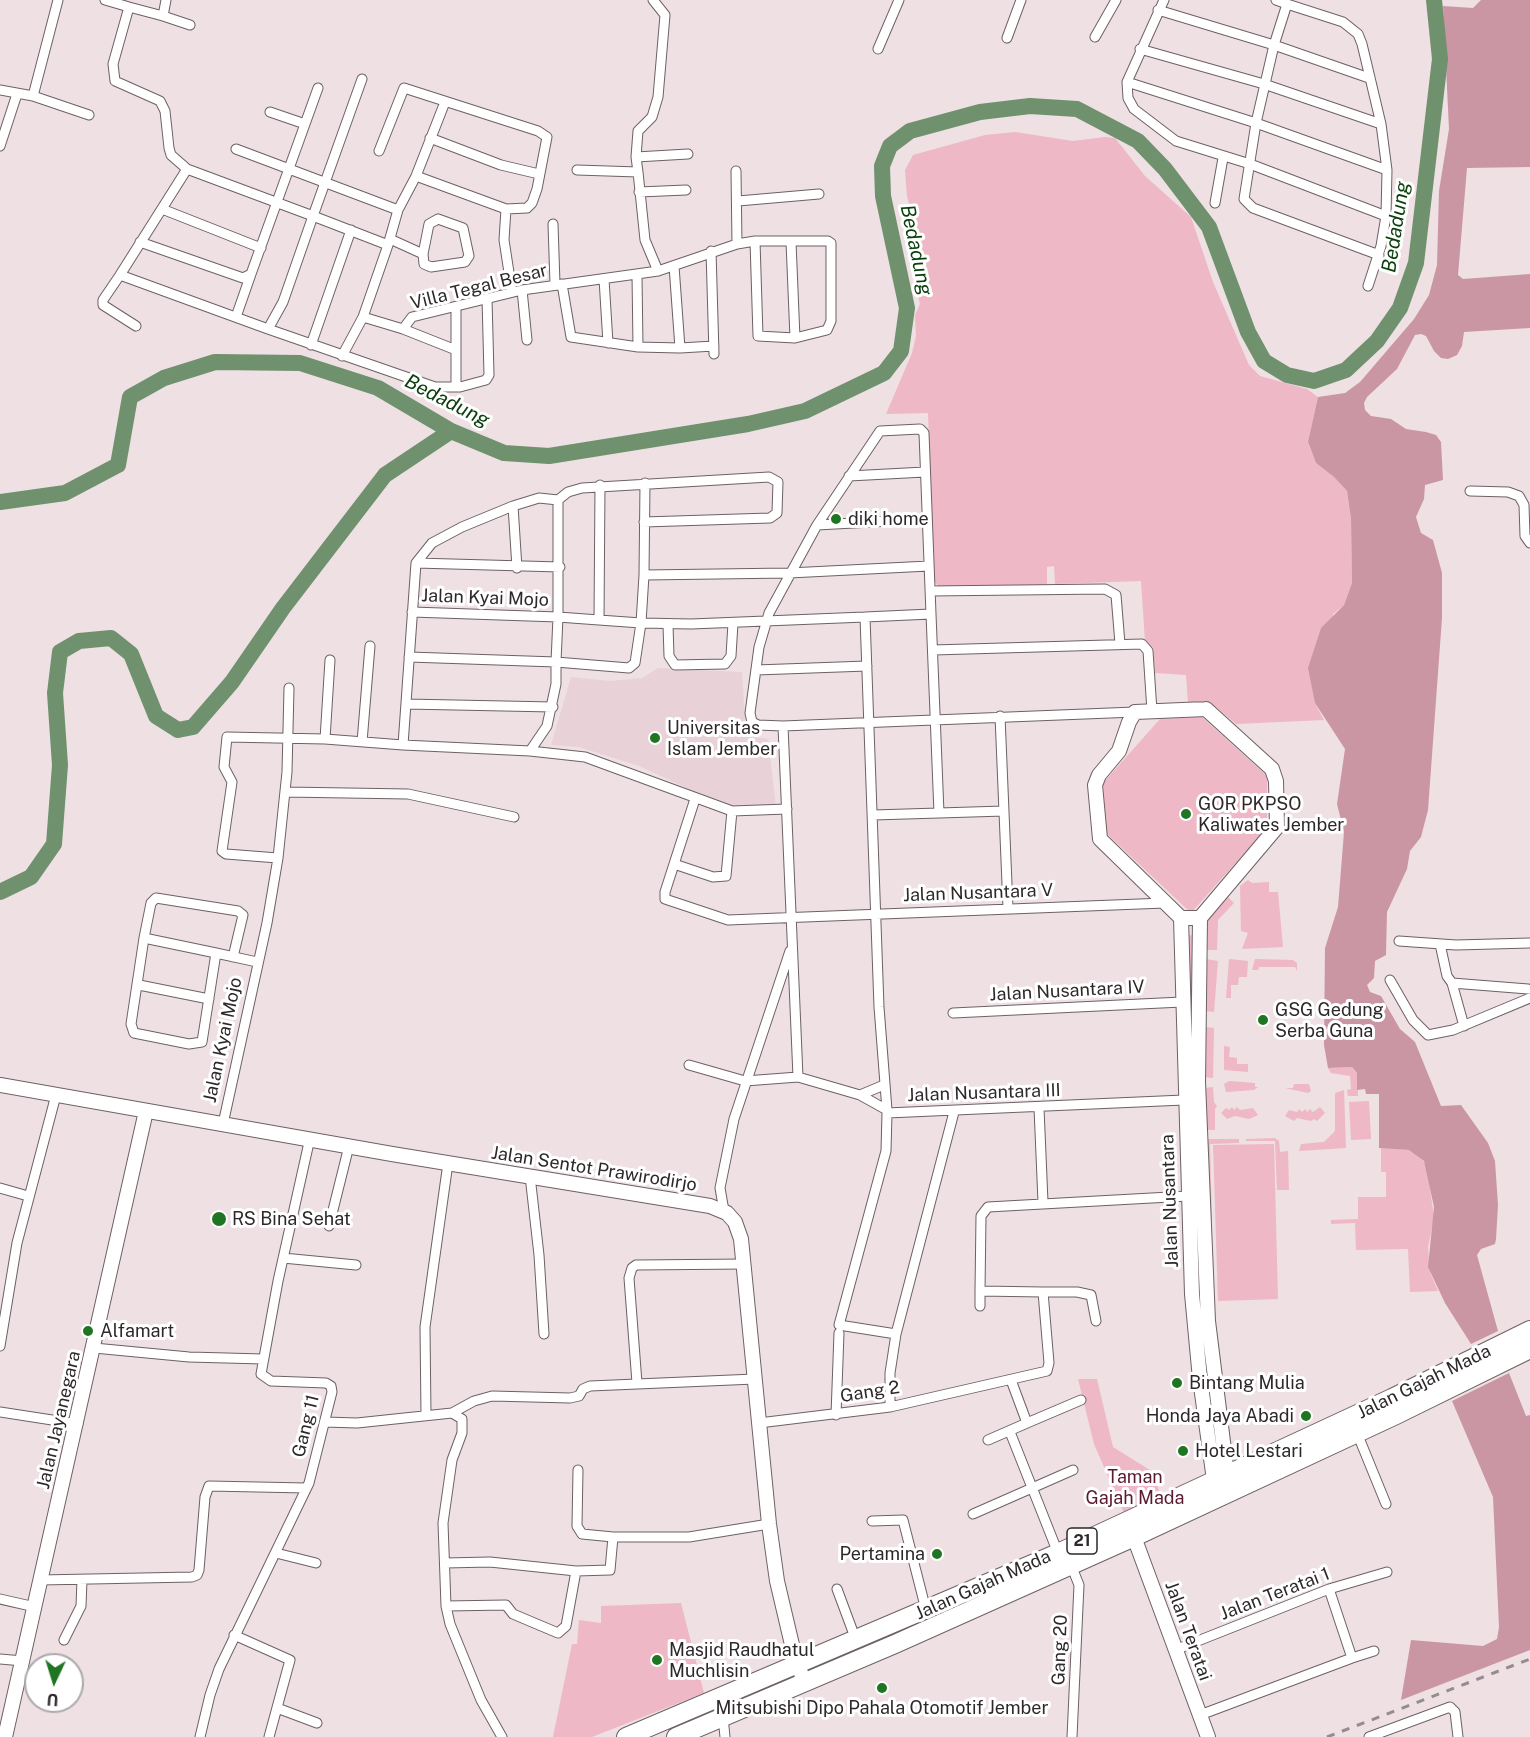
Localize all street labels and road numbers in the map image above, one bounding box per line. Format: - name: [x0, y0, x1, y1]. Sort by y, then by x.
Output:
- street label: Villa Tegal Besar: [408, 260, 550, 314]
- street label: Jalan Kyai Mojo: [421, 585, 549, 611]
- street label: Jalan Nusantara V: [903, 880, 1053, 906]
- street label: Jalan Kyai Mojo: [199, 975, 247, 1105]
- street label: Jalan Nusantara IV: [989, 976, 1145, 1006]
- street label: Jalan Nusantara III: [907, 1080, 1061, 1106]
- street label: Jalan Nusantara: [1157, 1134, 1183, 1268]
- street label: Jalan Sentot Prawirodirjo: [490, 1142, 698, 1196]
- street label: Jalan Gajah Mada: [1354, 1340, 1494, 1424]
- street label: Jalan Jayanegara: [33, 1349, 85, 1491]
- street label: Gang 2: [839, 1377, 901, 1407]
- street label: Gang 11: [288, 1392, 324, 1460]
- road number: 21: [1067, 1528, 1097, 1554]
- street label: Jalan Gajah Mada: [912, 1545, 1054, 1625]
- street label: Jalan Teratai 1: [1217, 1563, 1333, 1625]
- street label: Jalan Teratai: [1160, 1578, 1216, 1684]
- street label: Gang 20: [1048, 1614, 1072, 1686]

